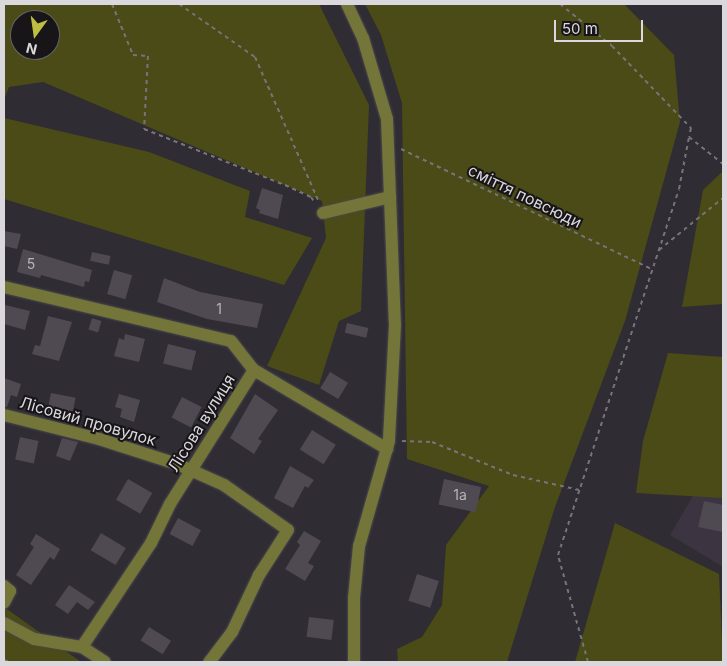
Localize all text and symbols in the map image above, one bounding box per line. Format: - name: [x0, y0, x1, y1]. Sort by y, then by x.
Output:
- north arrow: [10, 10, 60, 60]
- scale bar: [557, 10, 646, 42]
- text: 50 m: [562, 19, 598, 38]
- text: N: [24, 40, 39, 59]
- street label: сміття повсюди: [465, 160, 585, 232]
- house number: 5: [27, 256, 35, 272]
- house number: 1: [216, 301, 222, 317]
- street label: Лісова вулиця: [163, 371, 239, 475]
- street label: Лісовий провулок: [18, 392, 158, 450]
- house number: 1а: [453, 487, 467, 503]

